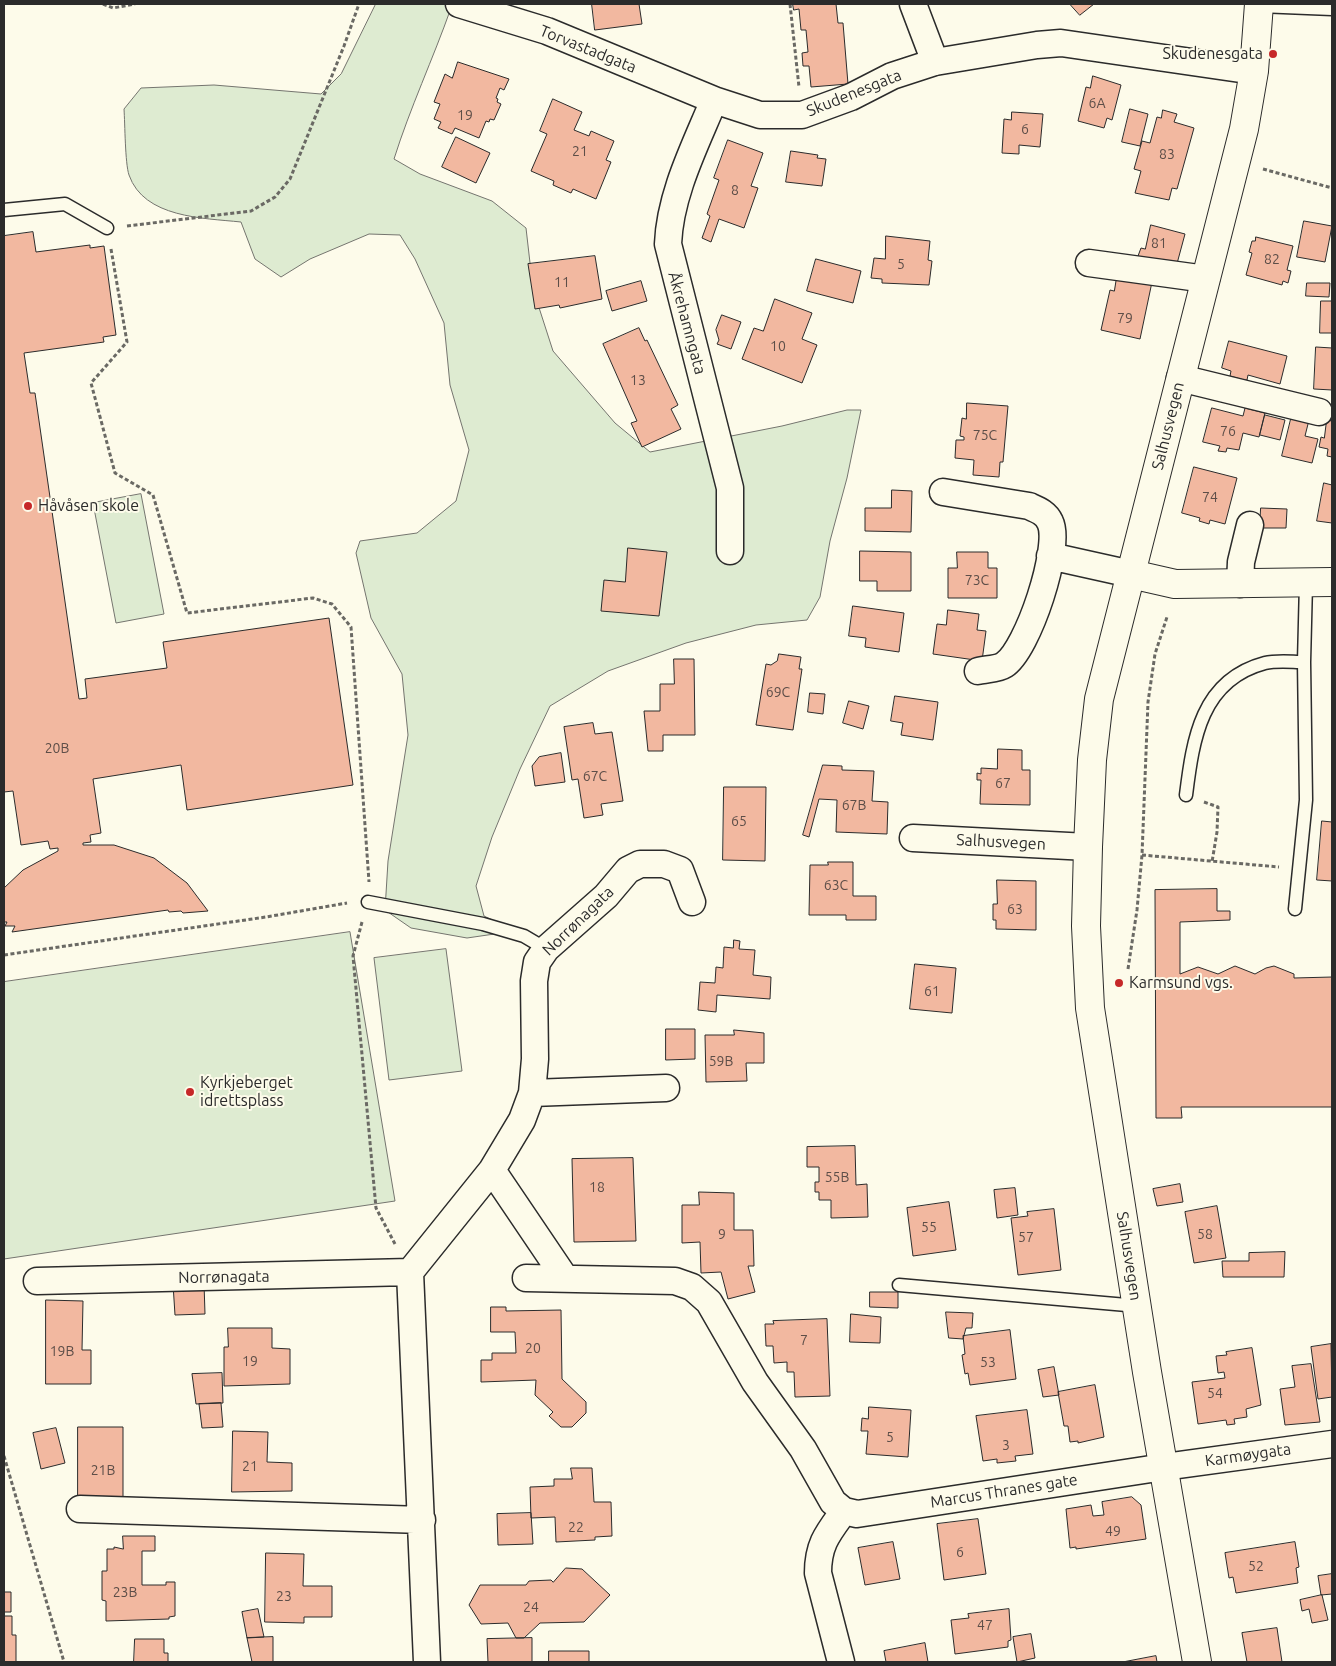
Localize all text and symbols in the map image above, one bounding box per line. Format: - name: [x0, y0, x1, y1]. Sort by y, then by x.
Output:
- street label: Torvastadgata: [537, 21, 639, 77]
- place label: Skudenesgata: [1162, 44, 1263, 64]
- marker: Skudenesgata: [1267, 48, 1279, 60]
- street label: Skudenesgata: [804, 65, 904, 121]
- house number: 6A: [1089, 95, 1105, 111]
- house number: 19: [457, 107, 473, 123]
- house number: 6: [1021, 121, 1029, 137]
- house number: 21: [572, 143, 588, 159]
- house number: 83: [1159, 146, 1175, 162]
- house number: 8: [731, 182, 739, 198]
- house number: 81: [1151, 235, 1167, 251]
- house number: 82: [1264, 251, 1280, 267]
- house number: 5: [897, 256, 905, 272]
- street label: Åkrehamngata: [664, 270, 710, 376]
- house number: 11: [554, 274, 570, 290]
- house number: 79: [1117, 310, 1133, 326]
- house number: 10: [770, 338, 786, 354]
- house number: 13: [630, 372, 646, 388]
- street label: Salhusvegen: [1148, 380, 1188, 472]
- house number: 76: [1220, 423, 1236, 439]
- house number: 75C: [973, 427, 997, 443]
- house number: 74: [1202, 489, 1218, 505]
- place label: Håvåsen skole: [38, 496, 139, 516]
- marker: Håvåsen skole: [22, 500, 34, 512]
- house number: 73C: [965, 572, 989, 588]
- house number: 69C: [766, 684, 790, 700]
- house number: 20B: [45, 740, 69, 756]
- house number: 67C: [583, 768, 607, 784]
- house number: 67: [995, 775, 1011, 791]
- house number: 67B: [842, 797, 866, 813]
- house number: 65: [731, 813, 747, 829]
- street label: Salhusvegen: [956, 830, 1046, 854]
- house number: 63C: [824, 877, 848, 893]
- street label: Norrønagata: [538, 882, 618, 960]
- house number: 63: [1007, 901, 1023, 917]
- place label: Karmsund vgs.: [1129, 973, 1233, 993]
- marker: Karmsund vgs.: [1113, 977, 1125, 989]
- house number: 61: [924, 983, 940, 999]
- house number: 59B: [709, 1053, 733, 1069]
- place label: Kyrkjeberget idrettsplass: [200, 1073, 293, 1111]
- marker: Kyrkjeberget idrettsplass: [184, 1086, 196, 1098]
- house number: 55B: [825, 1169, 849, 1185]
- house number: 18: [589, 1179, 605, 1195]
- street label: Salhusvegen: [1112, 1210, 1146, 1302]
- house number: 55: [921, 1219, 937, 1235]
- house number: 9: [718, 1226, 726, 1242]
- house number: 58: [1197, 1226, 1213, 1242]
- house number: 57: [1018, 1229, 1034, 1245]
- street label: Norrønagata: [178, 1267, 270, 1287]
- house number: 7: [800, 1332, 808, 1348]
- house number: 20: [525, 1340, 541, 1356]
- house number: 19B: [50, 1343, 74, 1359]
- house number: 19: [242, 1353, 258, 1369]
- house number: 53: [980, 1354, 996, 1370]
- house number: 54: [1207, 1385, 1223, 1401]
- house number: 5: [886, 1429, 894, 1445]
- house number: 3: [1002, 1437, 1010, 1453]
- street label: Karmøygata: [1204, 1439, 1292, 1471]
- house number: 21: [242, 1458, 258, 1474]
- house number: 21B: [91, 1462, 115, 1478]
- street label: Marcus Thranes gate: [929, 1470, 1079, 1512]
- house number: 22: [568, 1519, 584, 1535]
- house number: 49: [1105, 1523, 1121, 1539]
- house number: 6: [956, 1544, 964, 1560]
- house number: 52: [1248, 1558, 1264, 1574]
- house number: 23B: [113, 1584, 137, 1600]
- house number: 23: [276, 1588, 292, 1604]
- house number: 24: [523, 1599, 539, 1615]
- house number: 47: [977, 1617, 993, 1633]

